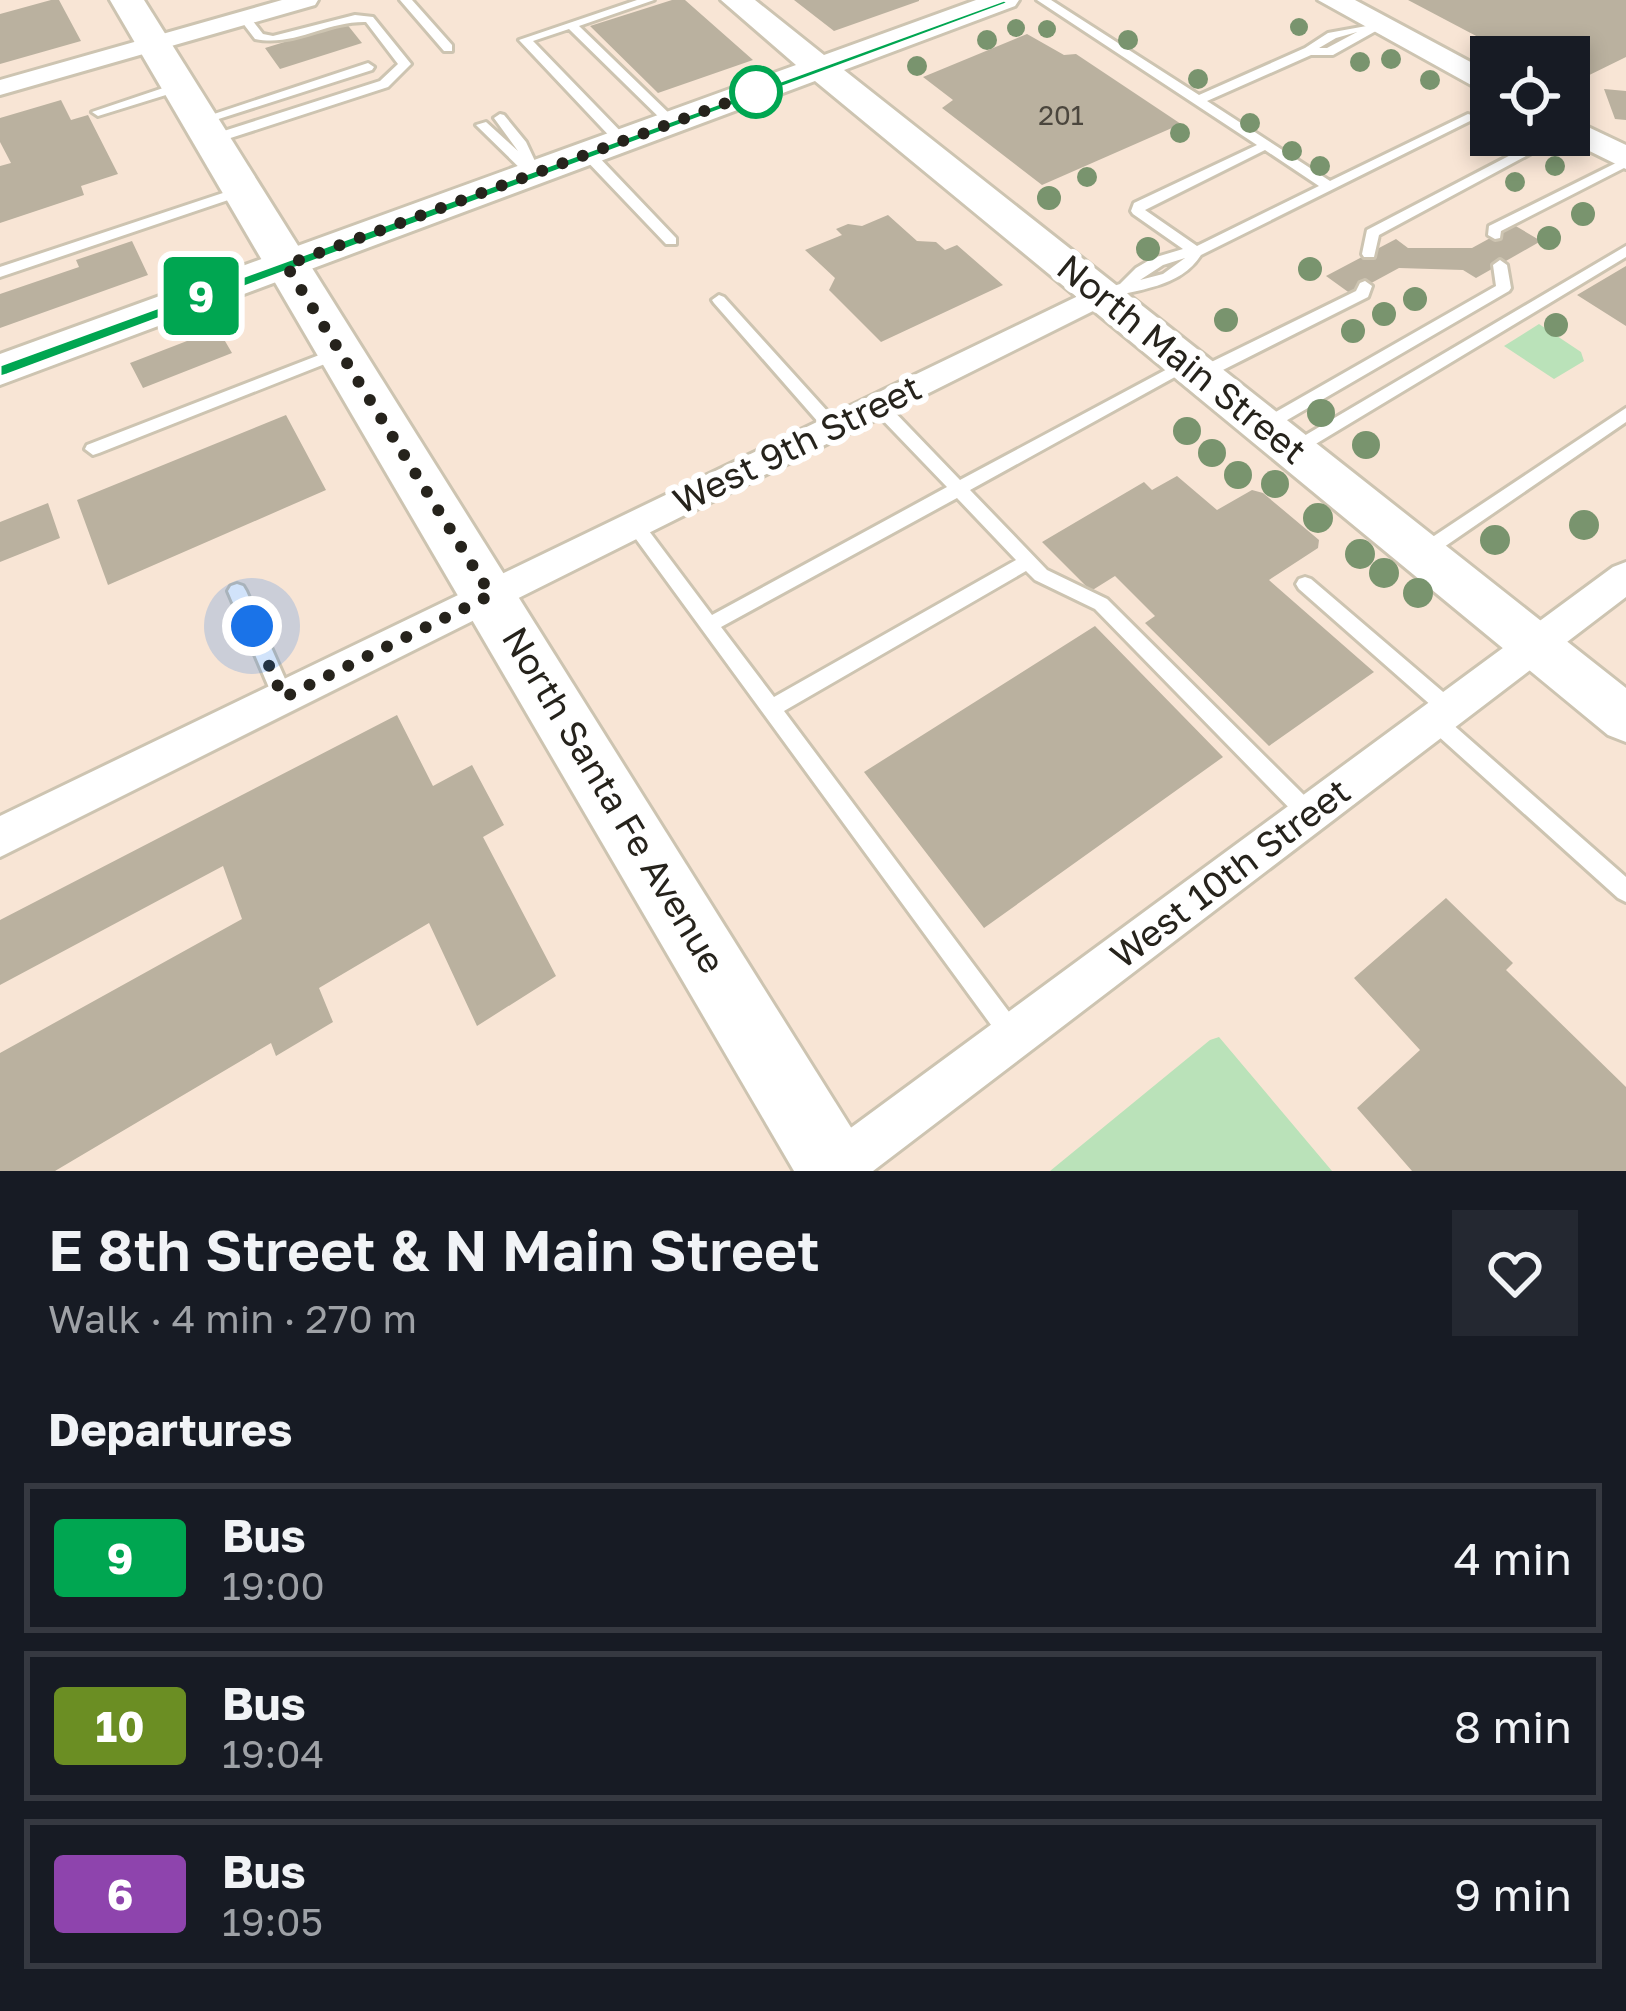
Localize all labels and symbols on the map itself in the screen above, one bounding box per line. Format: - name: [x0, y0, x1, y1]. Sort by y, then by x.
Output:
- unlabelled marker: [731, 67, 781, 117]
- house number: 201: [1038, 99, 1084, 131]
- street label: North Main Street: [1049, 245, 1315, 472]
- line badge: 9: [162, 257, 240, 335]
- street label: West 9th Street: [666, 365, 928, 522]
- your location: [222, 596, 282, 656]
- street label: North Santa Fe Avenue: [494, 619, 735, 981]
- street label: West 10th Street: [1102, 769, 1358, 977]

